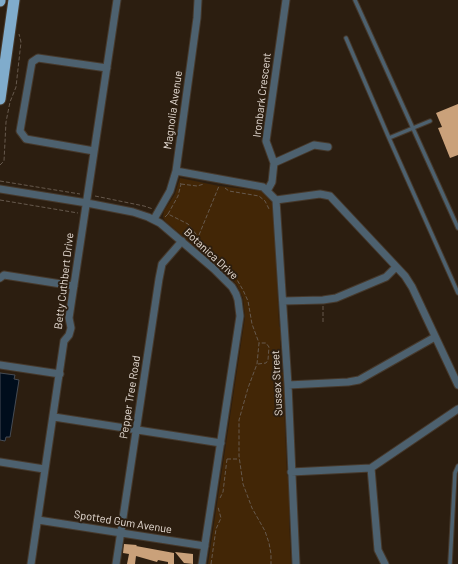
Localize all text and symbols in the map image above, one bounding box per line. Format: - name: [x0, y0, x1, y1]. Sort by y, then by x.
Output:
- street label: Ironbark Crescent: [250, 52, 274, 138]
- street label: Magnolia Avenue: [161, 70, 185, 150]
- street label: Botanica Drive: [181, 226, 241, 282]
- street label: Betty Cuthbert Drive: [52, 232, 76, 330]
- street label: Sussex Street: [269, 350, 285, 416]
- street label: Pepper Tree Road: [117, 354, 143, 440]
- street label: Spotted Gum Avenue: [73, 508, 173, 536]

